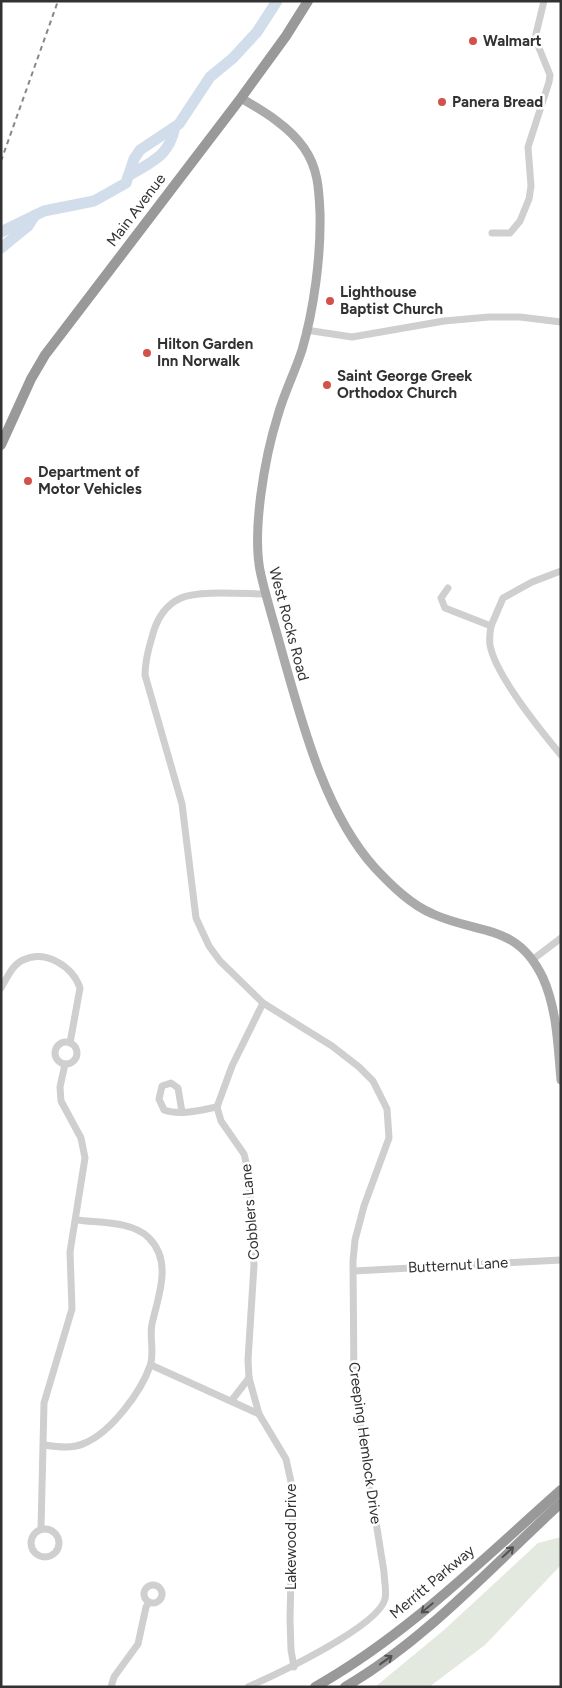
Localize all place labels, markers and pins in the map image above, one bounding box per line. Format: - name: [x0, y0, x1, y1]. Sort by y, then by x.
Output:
- place label: Walmart: [483, 32, 542, 50]
- marker: Walmart: [467, 35, 479, 47]
- place label: Panera Bread: [452, 93, 543, 111]
- marker: Panera Bread: [436, 96, 448, 108]
- place label: Lighthouse Baptist Church: [340, 283, 443, 318]
- marker: Lighthouse Baptist Church: [324, 295, 336, 307]
- place label: Hilton Garden Inn Norwalk: [157, 335, 253, 370]
- marker: Hilton Garden Inn Norwalk: [141, 347, 153, 359]
- place label: Saint George Greek Orthodox Church: [337, 367, 472, 402]
- marker: Saint George Greek Orthodox Church: [321, 379, 333, 391]
- place label: Department of Motor Vehicles: [38, 463, 142, 498]
- marker: Department of Motor Vehicles: [22, 475, 34, 487]

